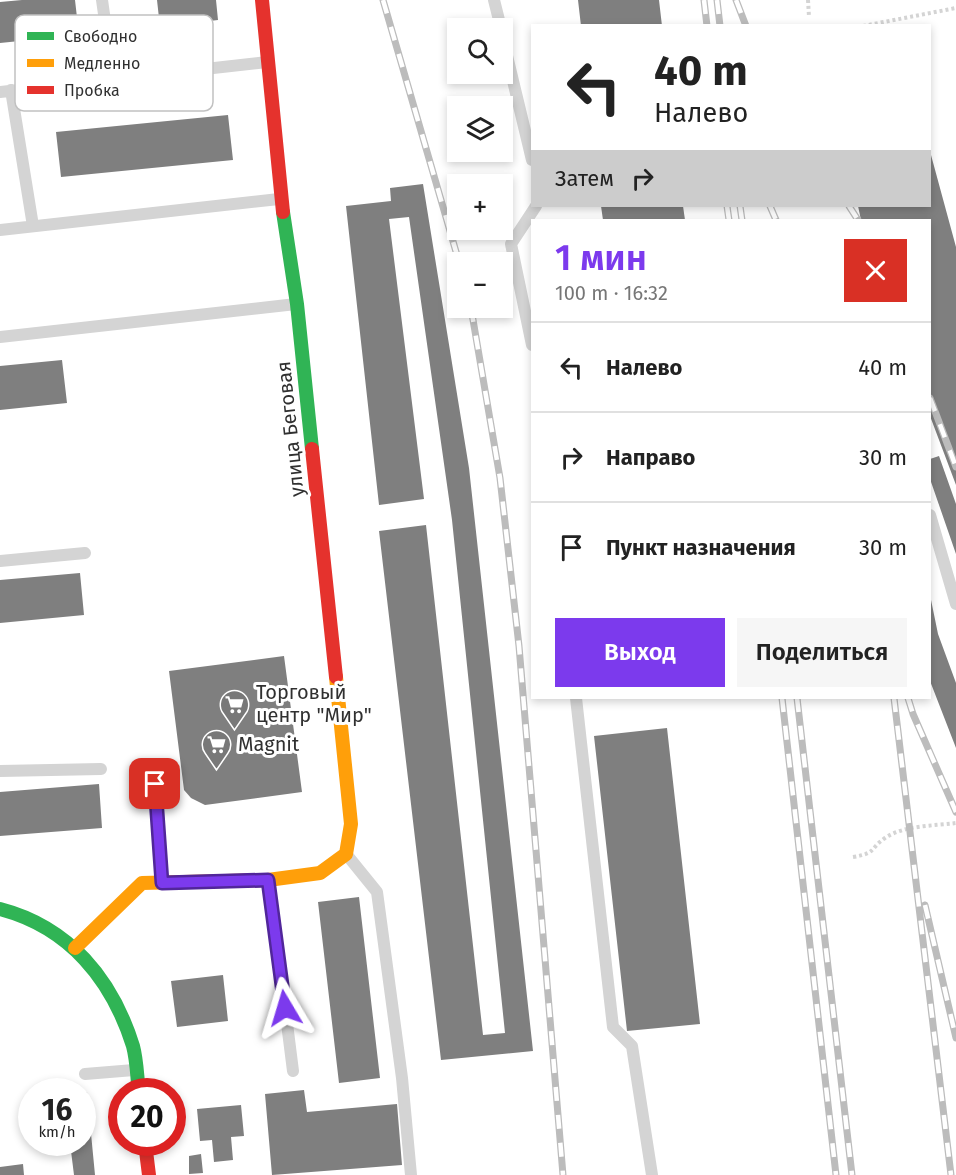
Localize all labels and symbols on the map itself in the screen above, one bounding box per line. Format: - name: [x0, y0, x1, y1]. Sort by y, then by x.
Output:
- legend: [15, 15, 213, 111]
- text: Свободно: [64, 27, 137, 46]
- text: Медленно: [64, 54, 140, 73]
- text: Пробка: [64, 81, 120, 100]
- street label: улица Беговая: [271, 360, 309, 498]
- place label: Торговый центр "Мир": [256, 680, 372, 727]
- supermarket icon: Торговый центр "Мир": [219, 688, 251, 730]
- supermarket icon: Magnit: [201, 728, 233, 770]
- place label: Magnit: [238, 732, 300, 756]
- pin: [129, 758, 180, 809]
- position arrow: [253, 976, 317, 1040]
- speed limit sign: 20: [108, 1078, 186, 1156]

